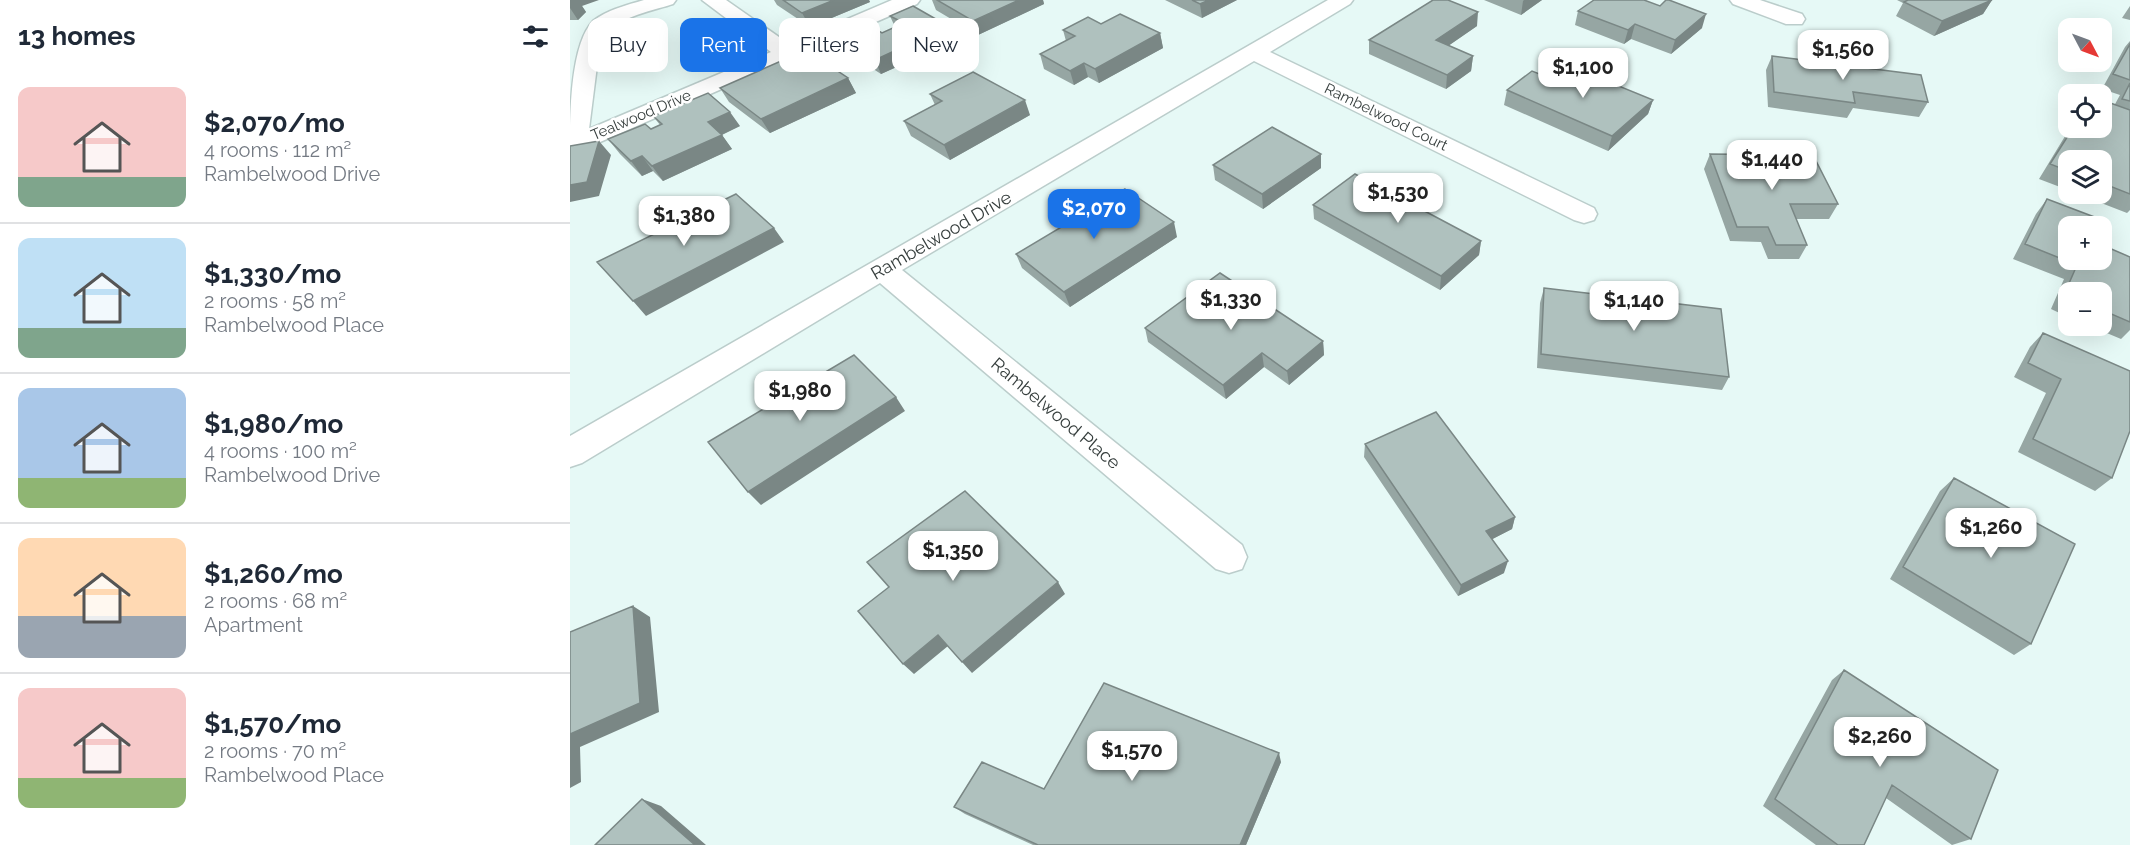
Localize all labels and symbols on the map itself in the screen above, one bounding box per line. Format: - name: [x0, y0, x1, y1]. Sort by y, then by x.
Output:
- north arrow: [2058, 18, 2112, 72]
- pin: $1,560: [1794, 30, 1892, 81]
- pin: $1,100: [1534, 48, 1632, 99]
- street label: Rambelwood Court: [1321, 79, 1451, 155]
- street label: Tealwood Drive: [588, 86, 694, 144]
- pin: $1,440: [1723, 140, 1821, 191]
- pin: $1,530: [1349, 173, 1447, 224]
- street label: Rambelwood Drive: [867, 186, 1015, 284]
- pin: $2,070: [1045, 189, 1143, 240]
- pin: $1,380: [635, 196, 733, 247]
- pin: $1,330: [1182, 280, 1280, 331]
- pin: $1,140: [1585, 281, 1683, 332]
- street label: Rambelwood Place: [987, 353, 1125, 473]
- pin: $1,980: [751, 371, 849, 422]
- pin: $1,260: [1942, 508, 2040, 559]
- pin: $1,350: [904, 531, 1002, 582]
- pin: $2,260: [1831, 717, 1929, 768]
- pin: $1,570: [1083, 731, 1181, 782]

